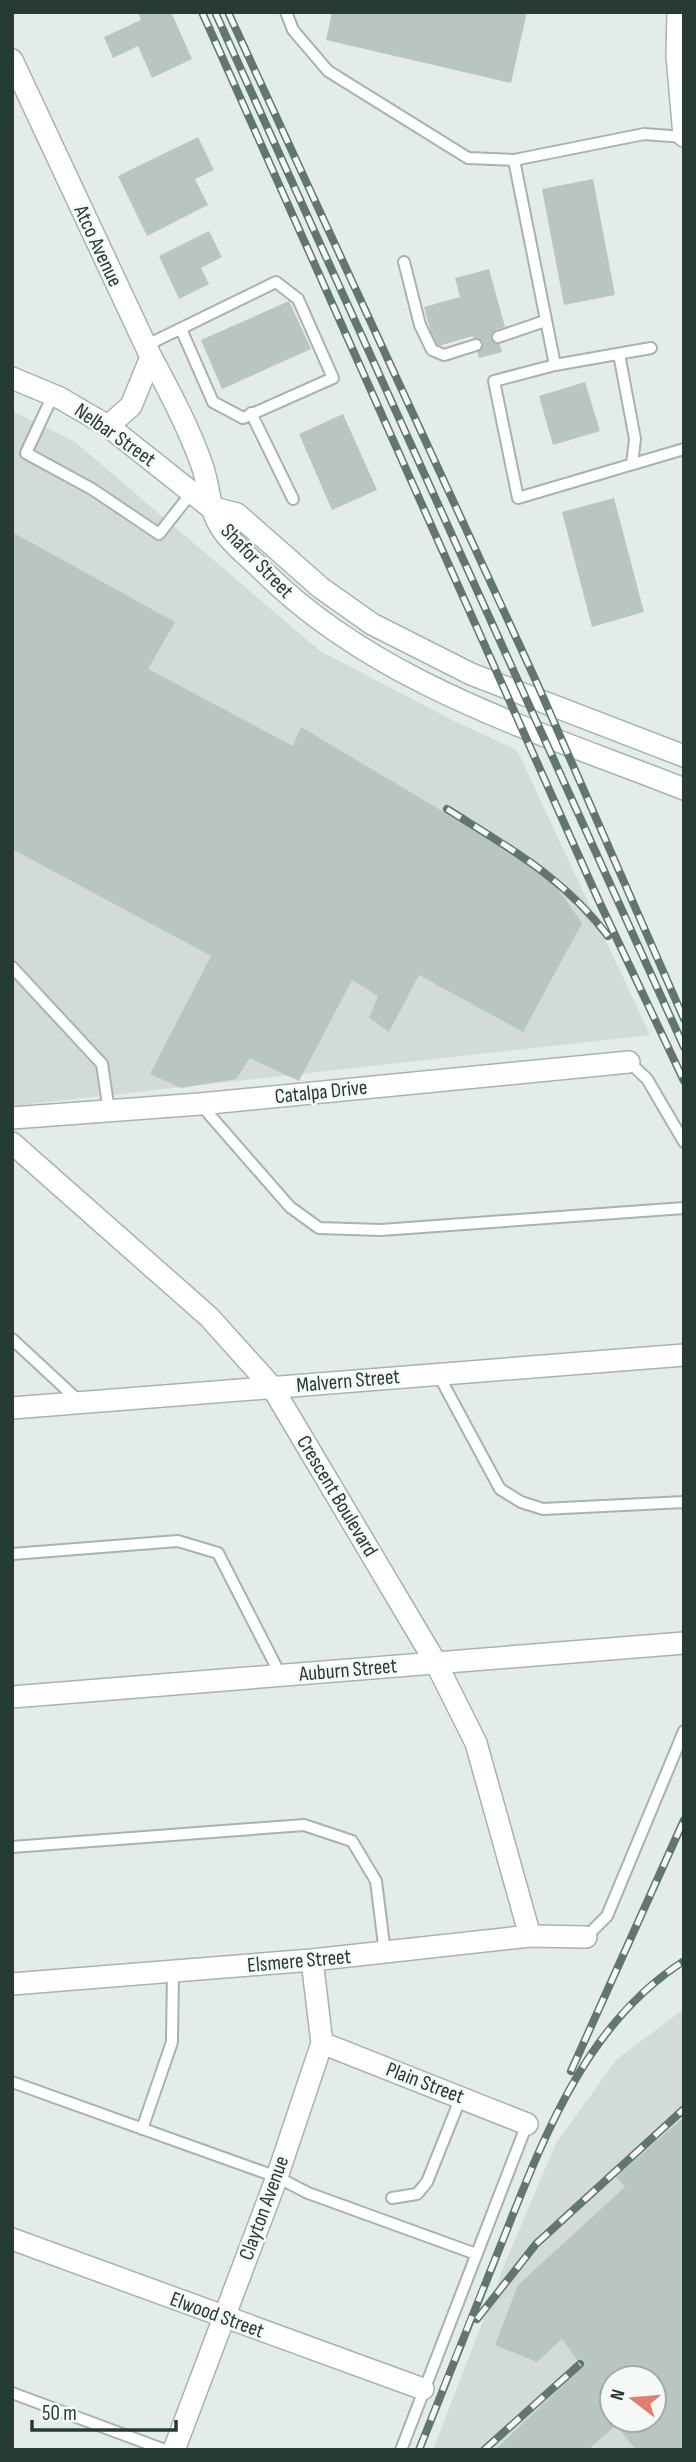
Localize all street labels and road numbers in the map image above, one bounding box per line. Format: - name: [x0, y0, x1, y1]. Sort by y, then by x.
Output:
- street label: Atco Avenue: [68, 200, 128, 291]
- street label: Nelbar Street: [70, 398, 160, 472]
- street label: Shafor Street: [215, 518, 299, 604]
- street label: Catalpa Drive: [273, 1075, 369, 1109]
- street label: Malvern Street: [295, 1364, 401, 1398]
- street label: Crescent Boulevard: [291, 1431, 383, 1561]
- street label: Auburn Street: [297, 1653, 398, 1687]
- street label: Elsmere Street: [246, 1944, 352, 1978]
- street label: Plain Street: [383, 2057, 467, 2109]
- street label: Clayton Avenue: [234, 2153, 294, 2263]
- street label: Elwood Street: [167, 2286, 267, 2344]

